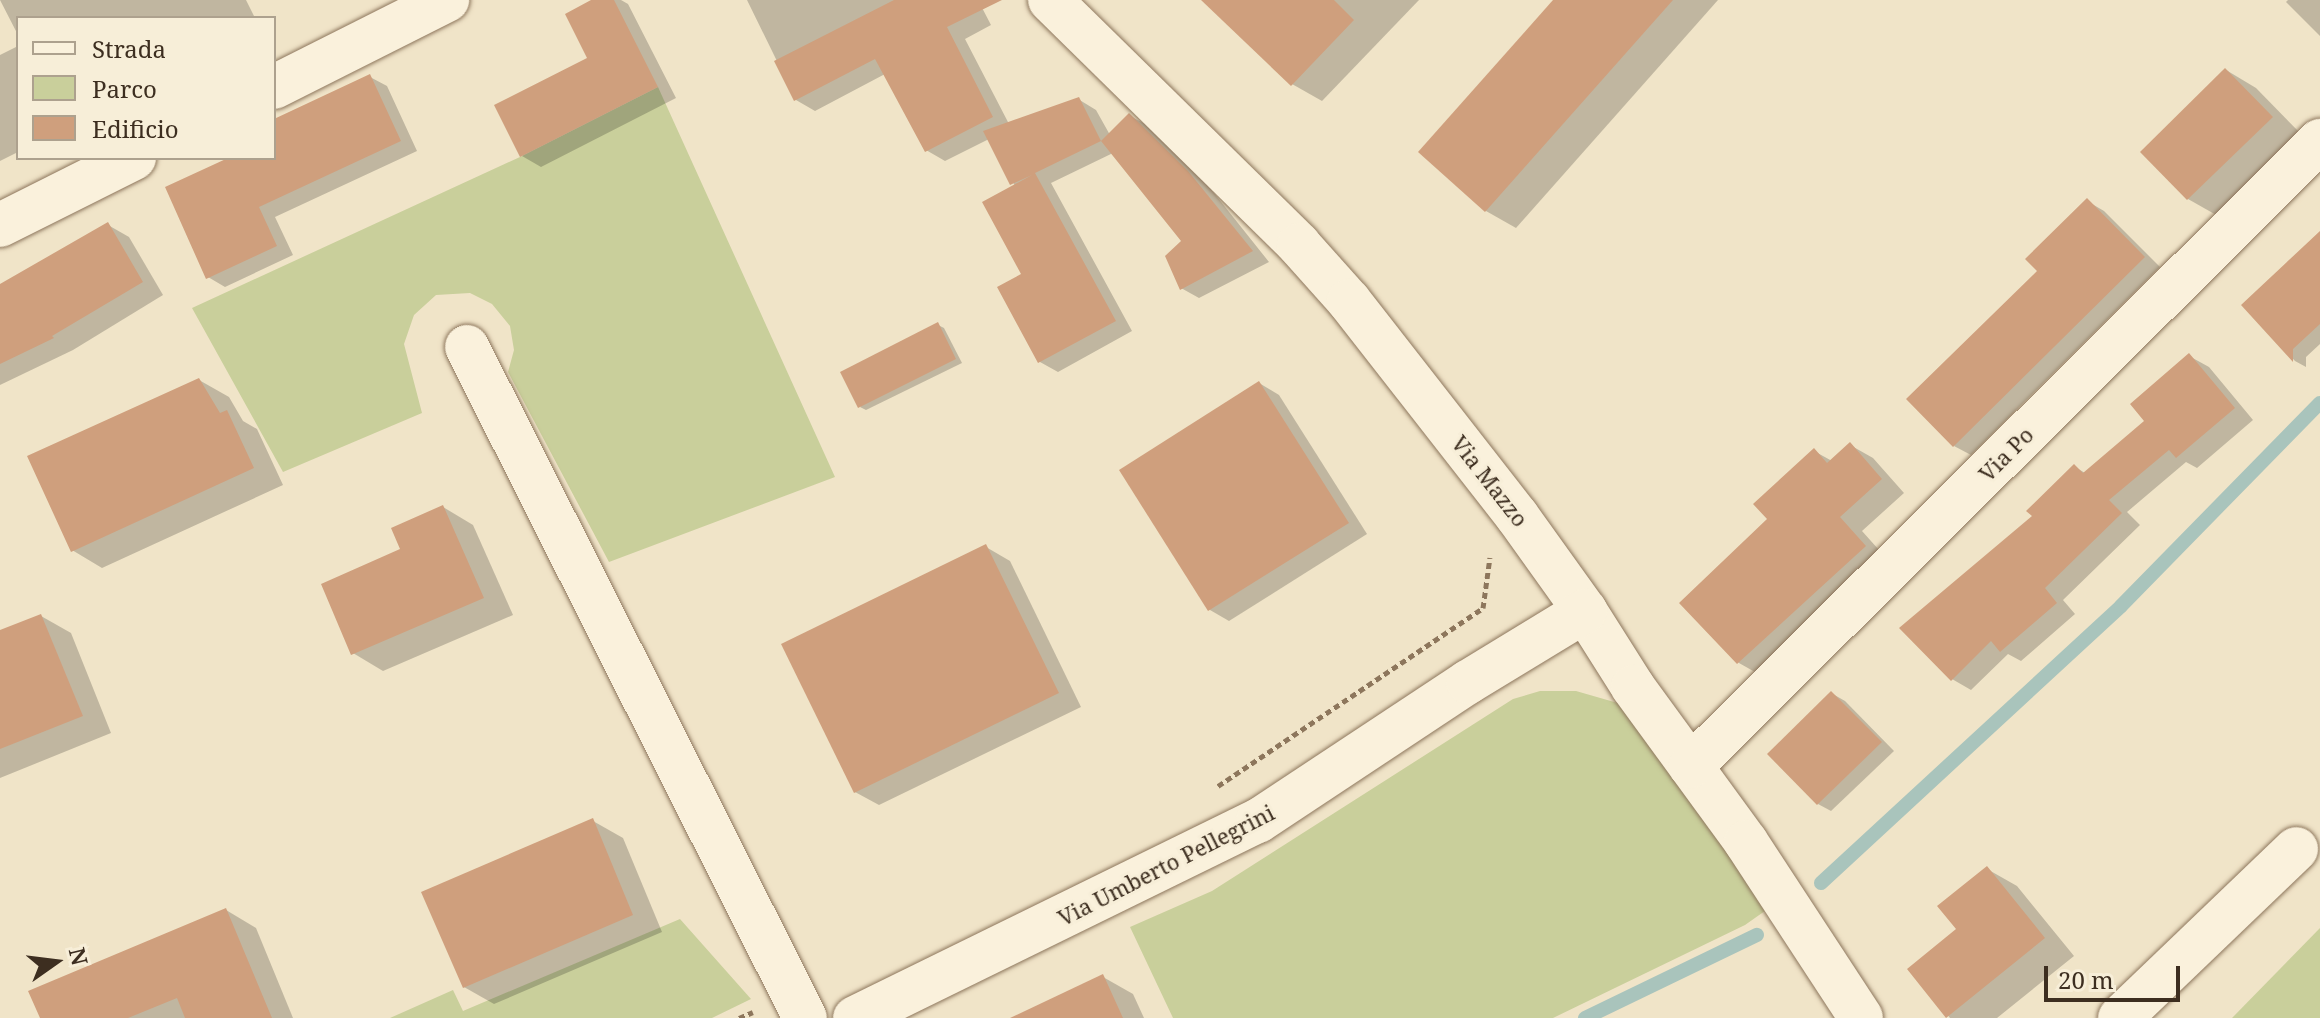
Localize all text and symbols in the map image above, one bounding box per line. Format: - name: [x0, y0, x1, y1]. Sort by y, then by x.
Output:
- legend: [16, 16, 276, 160]
- text: Strada: [92, 32, 166, 65]
- text: Parco: [92, 72, 157, 105]
- text: Edificio: [92, 112, 179, 145]
- street label: Via Po: [1973, 421, 2039, 487]
- street label: Via Mazzo: [1446, 430, 1534, 532]
- street label: Via Umberto Pellegrini: [1053, 799, 1279, 931]
- north arrow: [16, 922, 96, 1002]
- text: N: [63, 944, 96, 968]
- scale bar: [2048, 950, 2184, 1000]
- text: 20 m: [2058, 963, 2114, 996]

